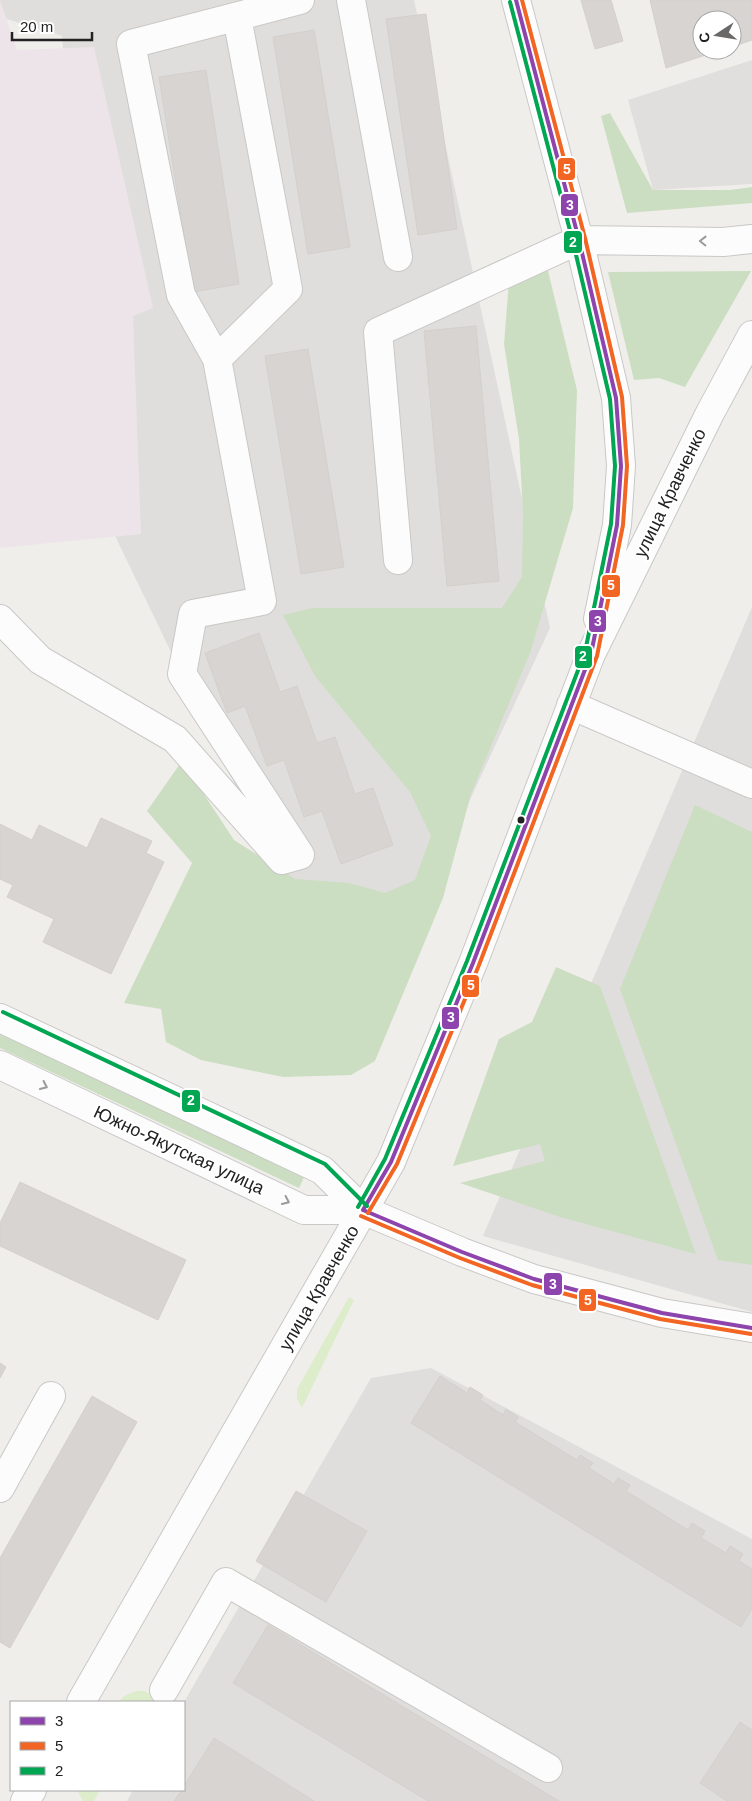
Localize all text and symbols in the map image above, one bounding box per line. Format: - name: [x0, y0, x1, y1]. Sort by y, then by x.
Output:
- scale bar: [12, 10, 92, 42]
- north arrow: [692, 10, 742, 60]
- text: 20 m: [20, 18, 53, 35]
- text: С: [695, 31, 713, 44]
- line badge: 5: [557, 157, 576, 181]
- text: 5: [563, 161, 571, 177]
- line badge: 3: [560, 193, 579, 217]
- text: 3: [566, 197, 574, 213]
- line badge: 2: [563, 230, 583, 254]
- text: 2: [569, 234, 577, 250]
- one-way arrow: [699, 236, 707, 246]
- street label: улица Кравченко: [630, 425, 710, 561]
- line badge: 5: [601, 574, 621, 598]
- text: 5: [607, 577, 615, 593]
- line badge: 3: [588, 609, 607, 633]
- text: 3: [594, 613, 602, 629]
- line badge: 2: [574, 645, 593, 669]
- text: 2: [579, 648, 587, 664]
- unlabelled marker: [516, 815, 526, 825]
- line badge: 5: [461, 974, 480, 998]
- text: 5: [467, 977, 475, 993]
- line badge: 3: [441, 1006, 460, 1030]
- text: 3: [447, 1009, 455, 1025]
- one-way arrow: [39, 1080, 48, 1090]
- line badge: 2: [181, 1089, 201, 1113]
- text: 2: [187, 1092, 195, 1108]
- street label: Южно-Якутская улица: [91, 1102, 268, 1199]
- one-way arrow: [281, 1194, 290, 1205]
- street label: улица Кравченко: [275, 1222, 363, 1354]
- line badge: 3: [543, 1272, 563, 1296]
- text: 3: [549, 1276, 557, 1292]
- line badge: 5: [578, 1288, 597, 1312]
- text: 5: [584, 1292, 592, 1308]
- legend: [10, 1701, 185, 1791]
- text: 3: [55, 1712, 63, 1729]
- text: 5: [55, 1737, 63, 1754]
- text: 2: [55, 1762, 63, 1779]

